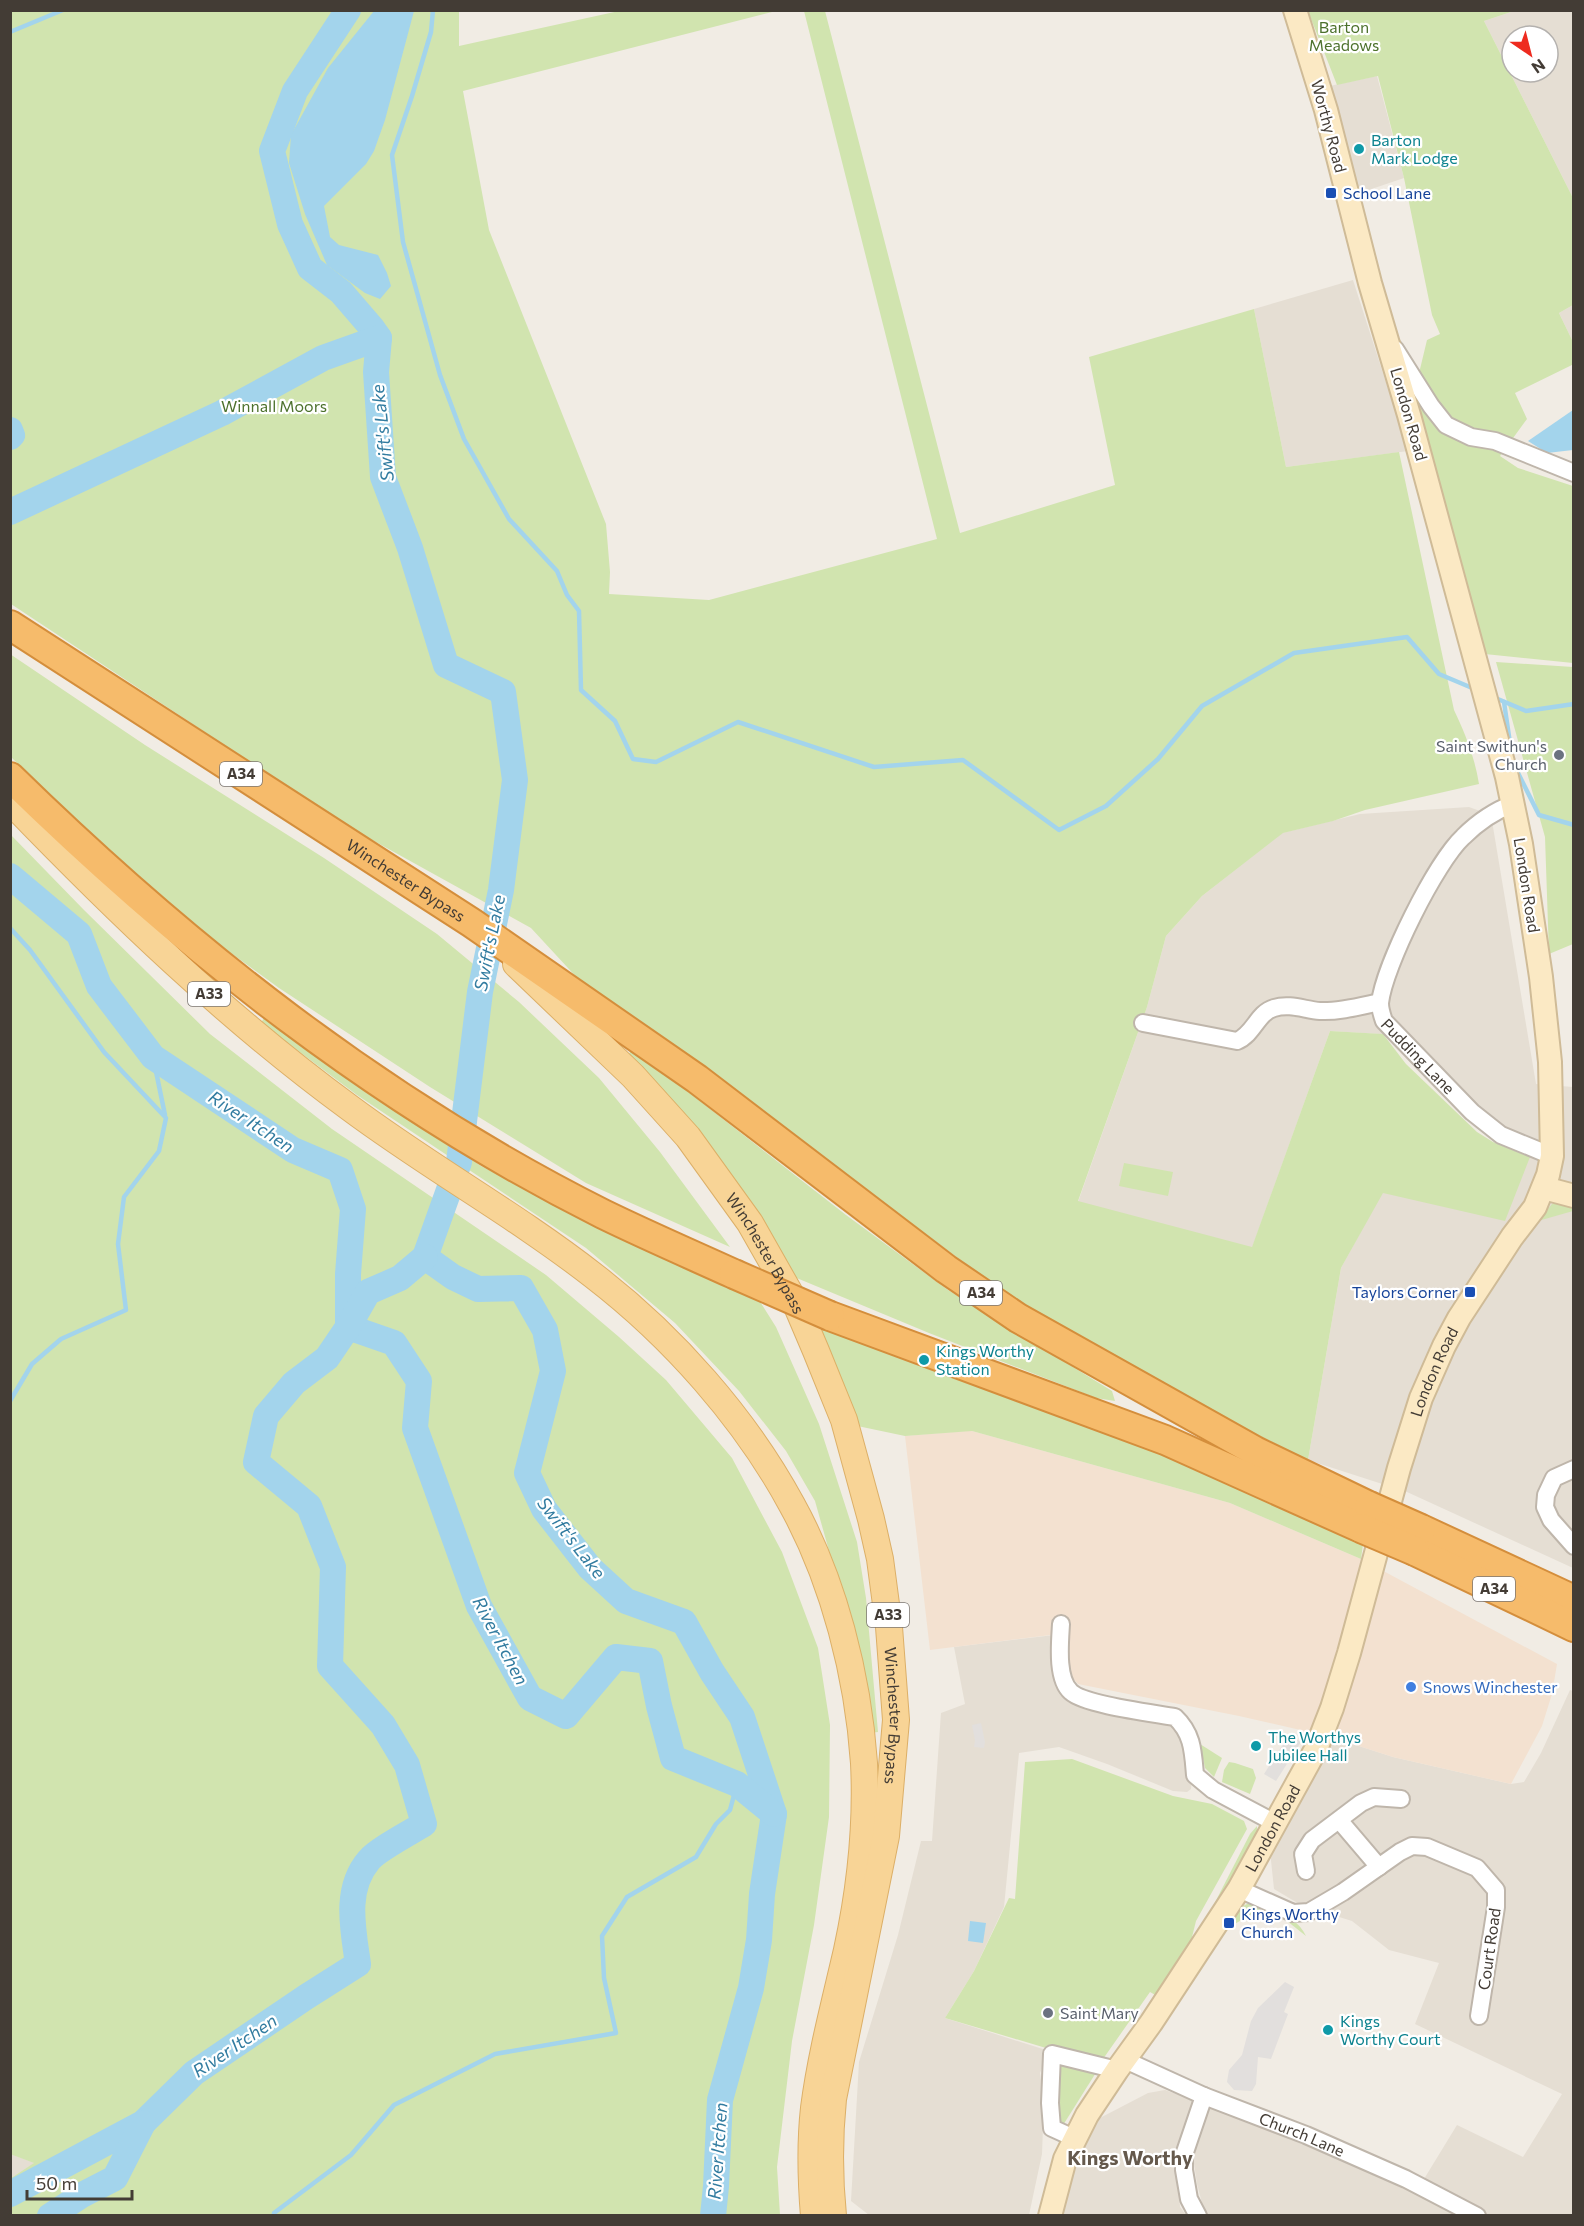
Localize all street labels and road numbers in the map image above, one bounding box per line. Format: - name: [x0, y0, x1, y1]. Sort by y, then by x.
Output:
- street label: Worthy Road: [1308, 77, 1351, 174]
- street label: London Road: [1387, 365, 1432, 463]
- road number: A34: [220, 762, 262, 786]
- street label: Winchester Bypass: [343, 835, 469, 925]
- street label: London Road: [1511, 836, 1544, 934]
- road number: A33: [188, 982, 230, 1006]
- street label: Pudding Lane: [1378, 1014, 1459, 1098]
- street label: Winchester Bypass: [722, 1189, 809, 1316]
- road number: A34: [960, 1281, 1002, 1305]
- street label: London Road: [1406, 1323, 1462, 1419]
- road number: A34: [1473, 1577, 1515, 1601]
- road number: A33: [867, 1603, 909, 1627]
- street label: Winchester Bypass: [881, 1646, 906, 1785]
- street label: London Road: [1240, 1781, 1304, 1875]
- street label: Court Road: [1473, 1907, 1504, 1991]
- street label: Church Lane: [1257, 2108, 1348, 2160]

